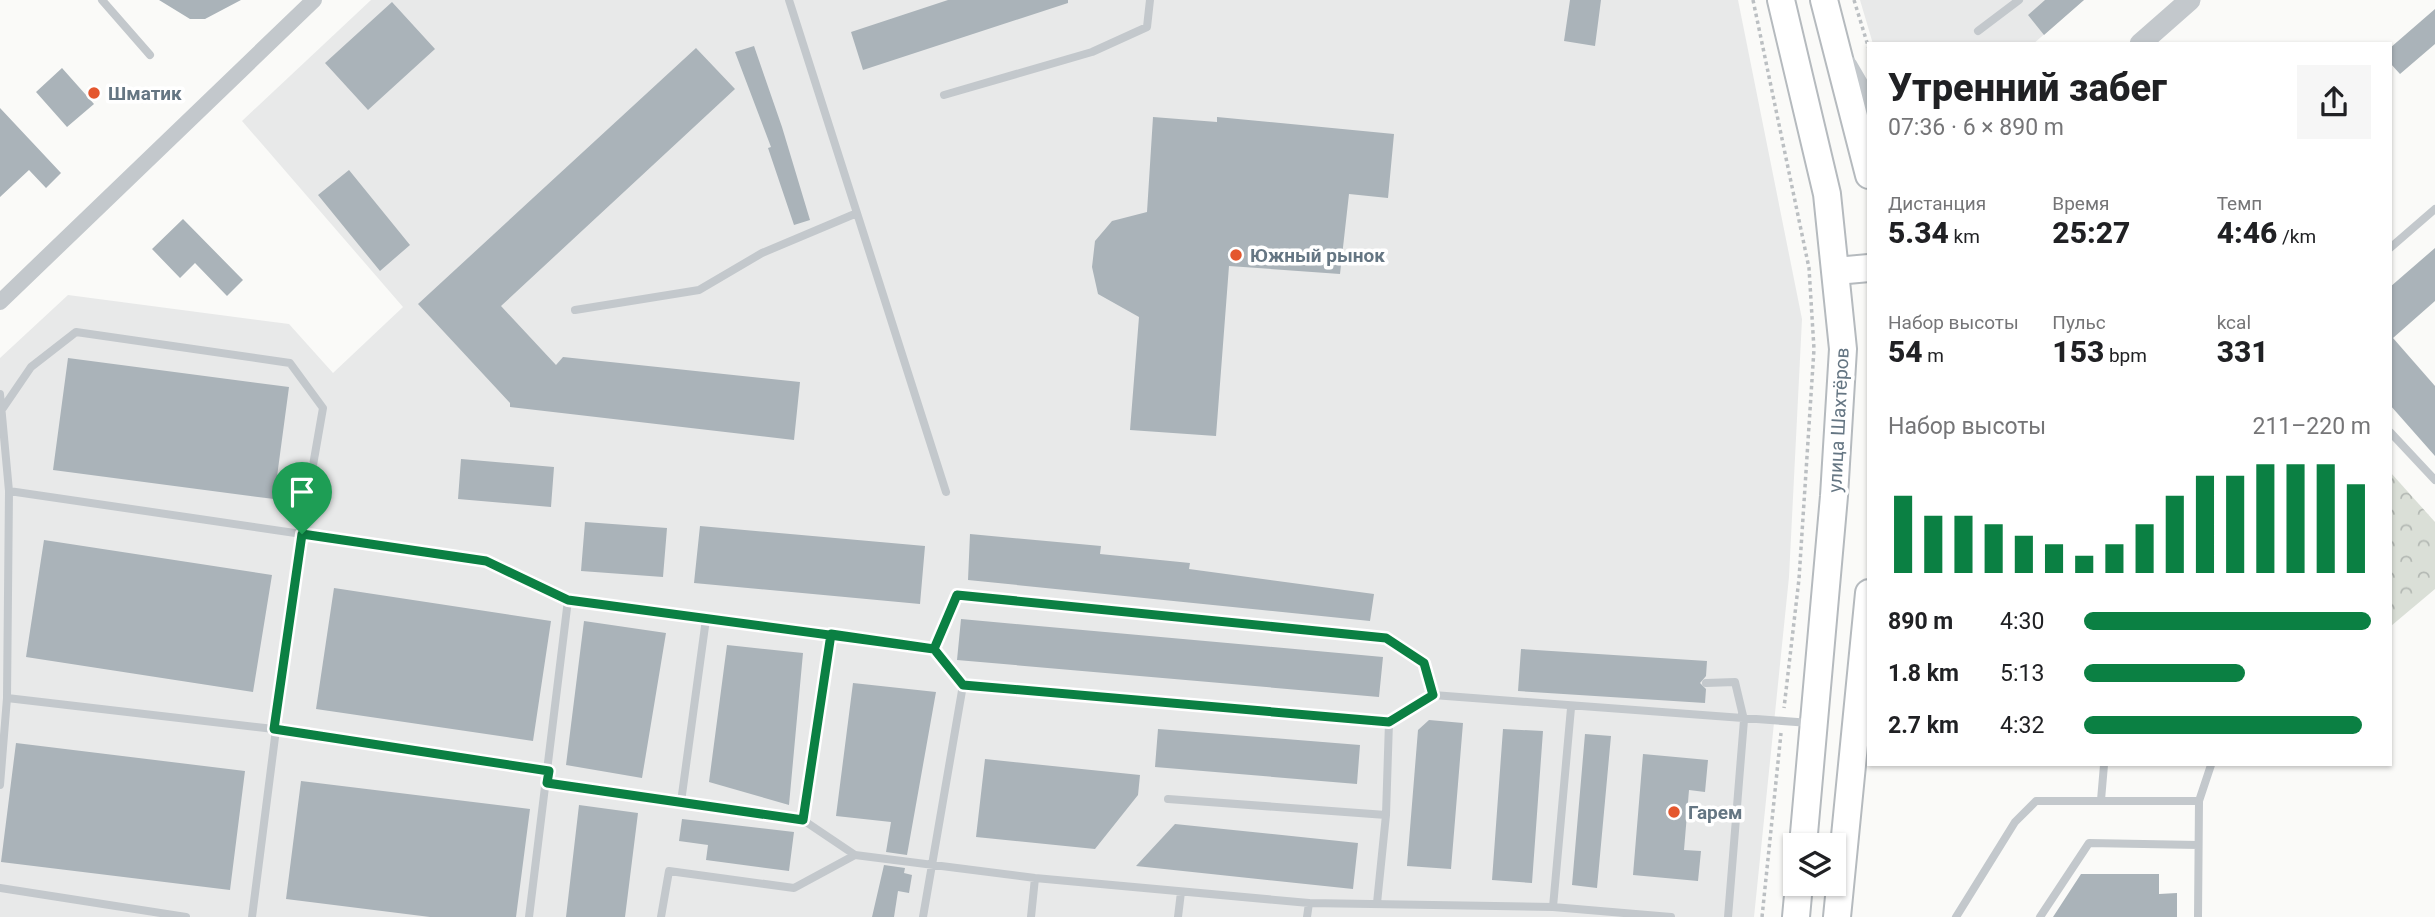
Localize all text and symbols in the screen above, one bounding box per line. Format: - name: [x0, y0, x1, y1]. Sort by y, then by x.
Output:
- button: share: [2297, 65, 2371, 139]
- text: Утренний забег: [1888, 66, 2167, 110]
- place label: Шматик: [108, 82, 182, 105]
- marker: Шматик: [86, 85, 102, 101]
- text: 07:36 · 6 × 890 m: [1888, 114, 2064, 141]
- text: Дистанция: [1888, 192, 1986, 215]
- text: Время: [2052, 192, 2109, 215]
- text: Темп: [2217, 192, 2262, 215]
- text: 5.34: [1888, 215, 1949, 250]
- text: 25:27: [2052, 215, 2130, 250]
- text: 4:46: [2217, 215, 2277, 250]
- text: km: [1949, 225, 1980, 248]
- text: /km: [2277, 225, 2316, 248]
- place label: Южный рынок: [1250, 244, 1385, 267]
- marker: Южный рынок: [1228, 247, 1244, 263]
- text: Набор высоты: [1888, 311, 2019, 334]
- text: Пульс: [2052, 311, 2106, 334]
- text: kcal: [2217, 311, 2251, 334]
- text: 54: [1888, 334, 1923, 369]
- text: 153: [2052, 334, 2104, 369]
- text: 331: [2217, 334, 2269, 369]
- text: m: [1923, 344, 1944, 367]
- text: bpm: [2104, 344, 2147, 367]
- street label: улица Шахтёров: [1823, 347, 1854, 493]
- text: Набор высоты: [1888, 413, 2046, 440]
- text: 211–220 m: [2252, 413, 2371, 440]
- pin: [272, 462, 332, 534]
- icon: arrive: [283, 473, 321, 511]
- text: 890 m: [1888, 608, 1953, 635]
- text: 4:30: [2000, 608, 2044, 635]
- text: 1.8 km: [1888, 660, 1959, 687]
- text: 5:13: [2000, 660, 2044, 687]
- text: 2.7 km: [1888, 712, 1959, 739]
- text: 4:32: [2000, 712, 2044, 739]
- place label: Гарем: [1688, 801, 1742, 824]
- marker: Гарем: [1666, 804, 1682, 820]
- map controls: [1783, 833, 1846, 896]
- button: layers: [1783, 833, 1846, 896]

